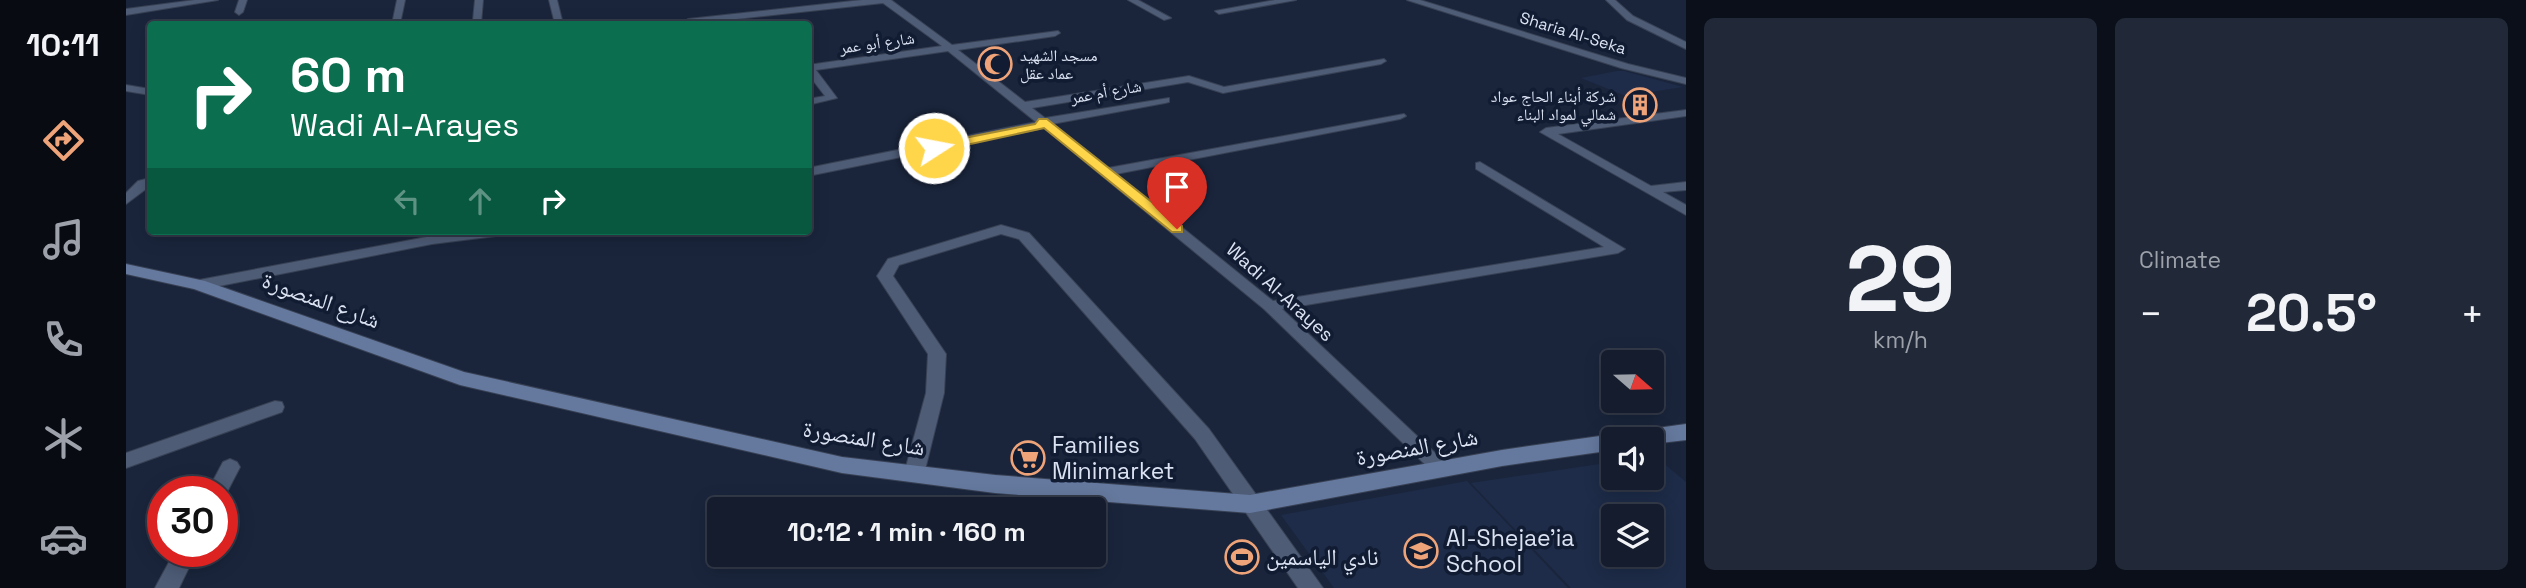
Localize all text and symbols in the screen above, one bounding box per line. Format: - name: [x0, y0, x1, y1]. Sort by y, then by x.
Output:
- street label: Sharia Al-Seka: [1517, 7, 1629, 59]
- text: 10:11: [26, 25, 100, 65]
- street label: شارع أبو عمر: [837, 27, 916, 59]
- text: 60 m: [290, 44, 406, 106]
- mosque icon: مسجد الشهيد عماد عقل: [976, 45, 1014, 83]
- place label: مسجد الشهيد عماد عقل: [1020, 45, 1098, 84]
- icon: right: [175, 49, 266, 140]
- street label: شارع أم عمر: [1068, 75, 1143, 109]
- place label: شركة أبناء الحاج عواد شمالي لمواد البناء: [1491, 86, 1616, 127]
- building icon: شركة أبناء الحاج عواد شمالي لمواد البناء: [1621, 86, 1659, 124]
- text: Wadi Al-Arayes: [290, 105, 519, 145]
- position arrow: [897, 111, 971, 185]
- icon: directions: [39, 116, 88, 165]
- pin: [1147, 157, 1207, 229]
- icon: arrive: [1158, 168, 1196, 206]
- icon: left: [388, 182, 426, 220]
- icon: ahead: [461, 182, 499, 220]
- icon: right: [534, 182, 572, 220]
- icon: music: [39, 215, 88, 264]
- text: 29: [1846, 221, 1955, 338]
- street label: Wadi Al-Arayes: [1221, 237, 1339, 347]
- text: Climate: [2139, 245, 2221, 275]
- street label: شارع المنصورة: [258, 265, 384, 335]
- text: 20.5°: [2246, 280, 2377, 346]
- text: −: [2139, 290, 2163, 338]
- text: +: [2460, 290, 2484, 338]
- icon: phone: [39, 315, 88, 364]
- text: km/h: [1873, 325, 1928, 355]
- north arrow: [1601, 350, 1664, 413]
- map controls: [1601, 350, 1664, 567]
- icon: climate: [39, 414, 88, 463]
- street label: شارع المنصورة: [801, 414, 927, 462]
- street label: شارع المنصورة: [1354, 422, 1480, 472]
- button: sound: [1601, 427, 1664, 490]
- place label: Families Minimarket: [1052, 430, 1174, 486]
- supermarket icon: Families Minimarket: [1009, 439, 1047, 477]
- speed limit sign: 30: [147, 476, 238, 567]
- button: layers: [1601, 504, 1664, 567]
- icon: car: [39, 514, 88, 563]
- text: 10:12 · 1 min · 160 m: [787, 515, 1026, 549]
- place label: Al-Shejae'ia School: [1446, 523, 1575, 579]
- school or university icon: Al-Shejae'ia School: [1402, 532, 1440, 570]
- sports icon: نادي الياسمين: [1223, 538, 1261, 576]
- place label: نادي الياسمين: [1266, 542, 1379, 576]

